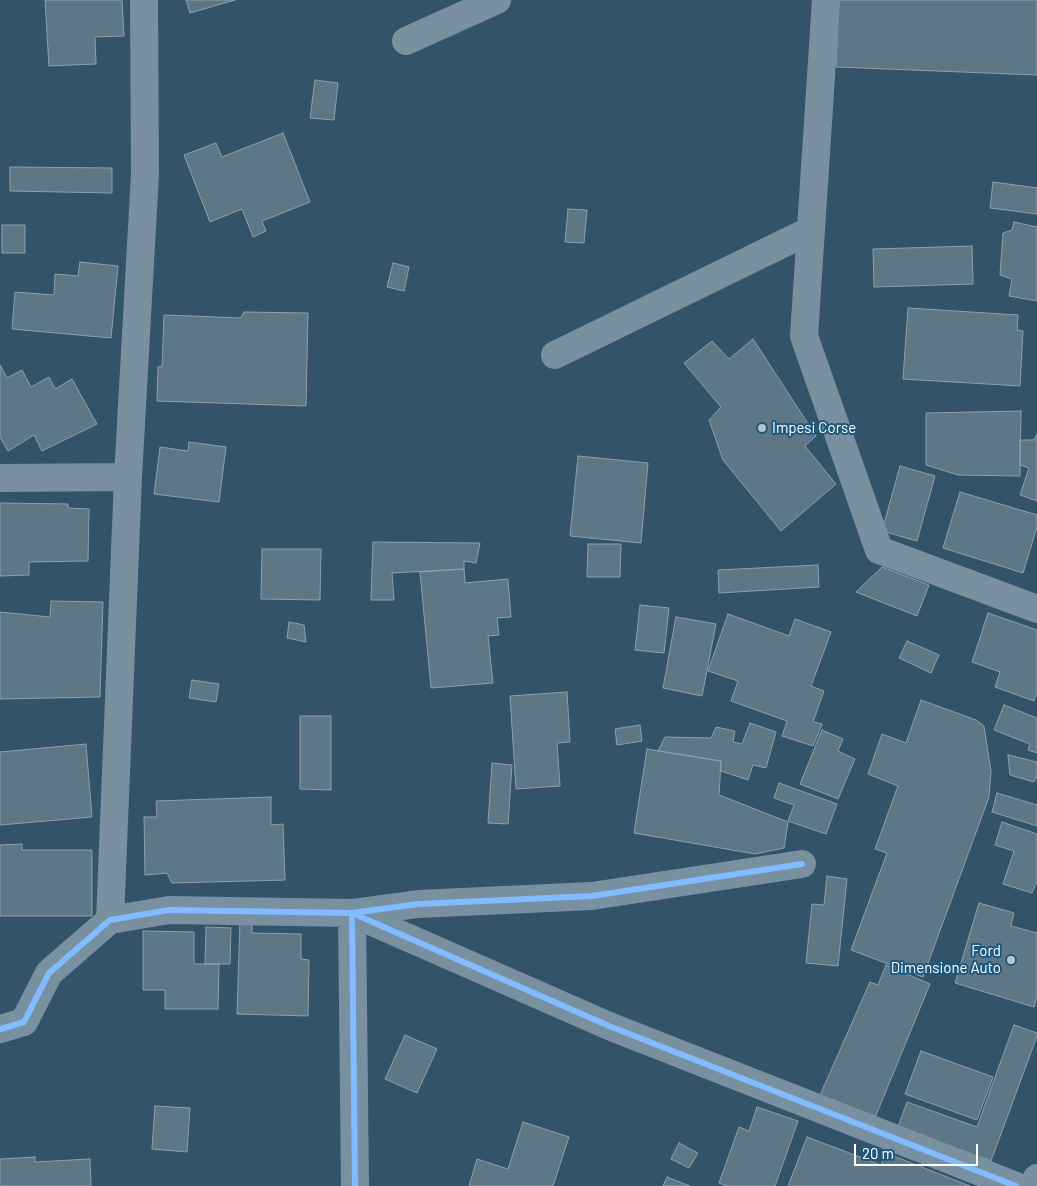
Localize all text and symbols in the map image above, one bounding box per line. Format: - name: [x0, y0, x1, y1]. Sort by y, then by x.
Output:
- place label: Impesi Corse: [772, 419, 856, 437]
- marker: Impesi Corse: [756, 422, 768, 434]
- place label: Ford Dimensione Auto: [891, 942, 1001, 977]
- marker: Ford Dimensione Auto: [1005, 954, 1017, 966]
- scale bar: [857, 1134, 981, 1166]
- text: 20 m: [862, 1144, 894, 1162]

